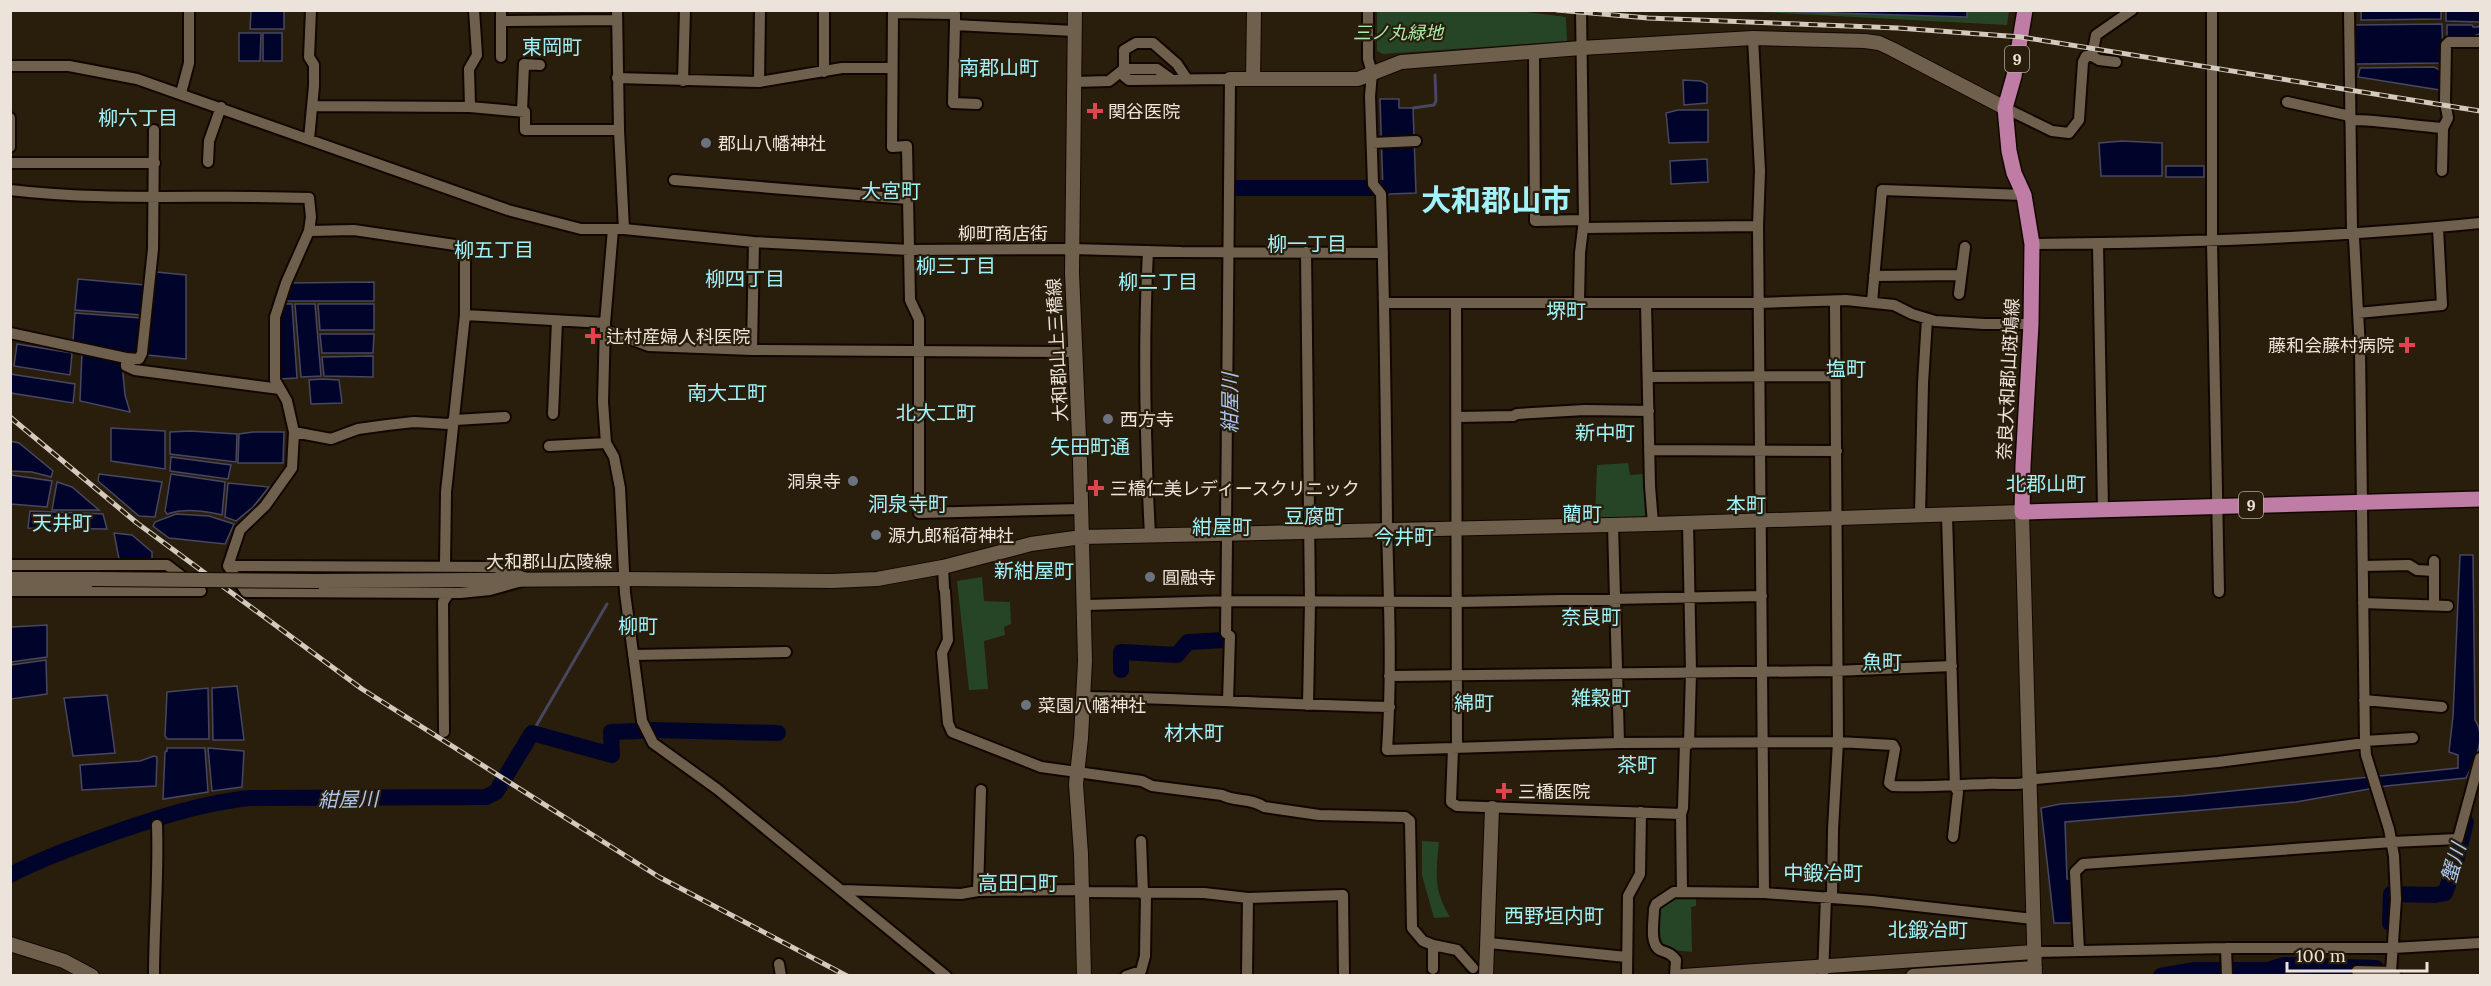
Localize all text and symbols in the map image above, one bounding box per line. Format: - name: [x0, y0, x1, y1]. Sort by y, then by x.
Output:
- park label: 三ノ丸緑地: [1353, 21, 1445, 44]
- district label: 東岡町: [522, 34, 582, 59]
- road number: 9: [2005, 46, 2029, 72]
- district label: 南郡山町: [959, 55, 1039, 80]
- place label: 関谷医院: [1108, 100, 1180, 123]
- marker: 関谷医院: [1086, 102, 1104, 120]
- district label: 柳六丁目: [98, 105, 178, 130]
- place label: 郡山八幡神社: [718, 132, 826, 155]
- marker: 郡山八幡神社: [699, 136, 713, 150]
- district label: 大宮町: [861, 178, 921, 203]
- district label: 大和郡山市: [1421, 181, 1571, 219]
- street label: 柳町商店街: [958, 222, 1048, 245]
- district label: 柳一丁目: [1267, 231, 1347, 256]
- district label: 柳五丁目: [454, 237, 534, 262]
- district label: 柳三丁目: [916, 253, 996, 278]
- district label: 柳四丁目: [705, 266, 785, 291]
- district label: 柳二丁目: [1118, 269, 1198, 294]
- street label: 大和郡山上三橋線: [1042, 277, 1072, 423]
- district label: 堺町: [1546, 298, 1586, 323]
- street label: 奈良大和郡山斑鳩線: [1992, 298, 2024, 460]
- place label: 辻村産婦人科医院: [606, 325, 750, 348]
- marker: 辻村産婦人科医院: [584, 327, 602, 345]
- place label: 藤和会藤村病院: [2268, 334, 2394, 357]
- marker: 藤和会藤村病院: [2398, 336, 2416, 354]
- district label: 塩町: [1826, 356, 1866, 381]
- water label: 紺屋川: [1217, 371, 1242, 433]
- district label: 南大工町: [687, 380, 767, 405]
- district label: 北大工町: [896, 400, 976, 425]
- place label: 西方寺: [1120, 408, 1174, 431]
- marker: 西方寺: [1101, 412, 1115, 426]
- district label: 新中町: [1575, 420, 1635, 445]
- district label: 矢田町通: [1050, 434, 1130, 459]
- place label: 洞泉寺: [787, 470, 841, 493]
- district label: 北郡山町: [2006, 471, 2086, 496]
- marker: 洞泉寺: [846, 474, 860, 488]
- place label: 三橋仁美レディースクリニック: [1110, 477, 1360, 500]
- marker: 三橋仁美レディースクリニック: [1087, 479, 1105, 497]
- district label: 洞泉寺町: [868, 491, 948, 516]
- district label: 本町: [1726, 492, 1766, 517]
- road number: 9: [2239, 492, 2263, 518]
- district label: 藺町: [1562, 501, 1602, 526]
- district label: 豆腐町: [1284, 503, 1344, 528]
- district label: 天井町: [32, 510, 92, 535]
- district label: 紺屋町: [1192, 514, 1252, 539]
- place label: 源九郎稲荷神社: [888, 524, 1014, 547]
- district label: 今井町: [1374, 524, 1434, 549]
- marker: 源九郎稲荷神社: [869, 528, 883, 542]
- street label: 大和郡山広陵線: [486, 550, 612, 573]
- district label: 新紺屋町: [994, 558, 1074, 583]
- place label: 圓融寺: [1162, 566, 1216, 589]
- marker: 圓融寺: [1143, 570, 1157, 584]
- district label: 奈良町: [1561, 604, 1621, 629]
- district label: 柳町: [618, 613, 658, 638]
- district label: 魚町: [1862, 649, 1902, 674]
- district label: 雑穀町: [1571, 685, 1631, 710]
- district label: 綿町: [1454, 690, 1494, 715]
- place label: 菜園八幡神社: [1038, 694, 1146, 717]
- marker: 菜園八幡神社: [1019, 698, 1033, 712]
- district label: 材木町: [1164, 720, 1224, 745]
- district label: 茶町: [1617, 752, 1657, 777]
- place label: 三橋医院: [1518, 780, 1590, 803]
- marker: 三橋医院: [1495, 782, 1513, 800]
- water label: 紺屋川: [318, 786, 380, 812]
- water label: 蟹川: [2435, 838, 2471, 886]
- district label: 中鍛冶町: [1783, 860, 1863, 885]
- district label: 高田口町: [978, 870, 1058, 895]
- district label: 西野垣内町: [1504, 903, 1604, 928]
- district label: 北鍛冶町: [1888, 917, 1968, 942]
- scale bar: [2287, 935, 2426, 973]
- text: 100 m: [2296, 944, 2346, 967]

